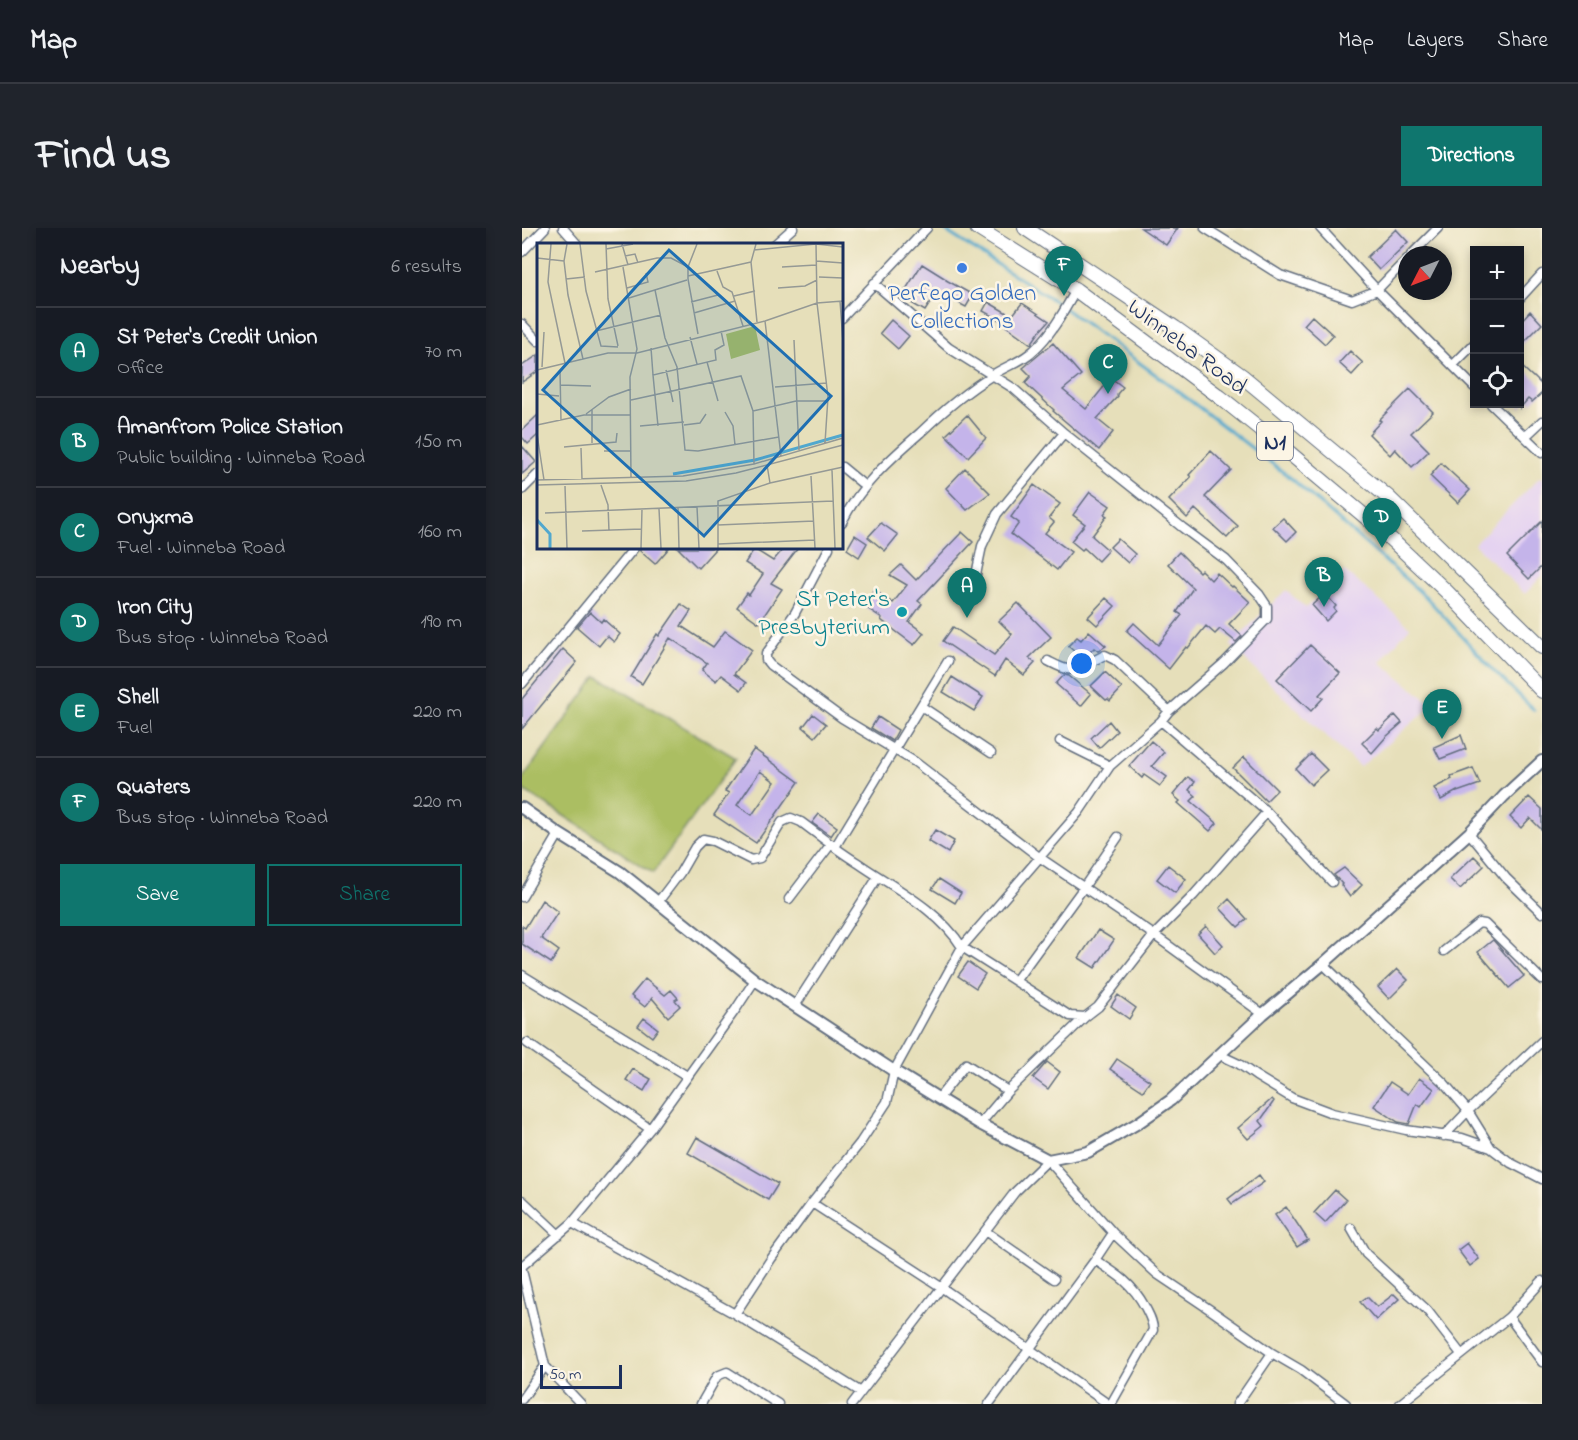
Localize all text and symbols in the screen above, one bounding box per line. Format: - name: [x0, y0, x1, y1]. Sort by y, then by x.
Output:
- text: Map: [30, 21, 77, 62]
- text: Map: [1338, 26, 1374, 56]
- text: Layers: [1407, 26, 1464, 56]
- text: Share: [1497, 26, 1548, 56]
- text: Find us: [36, 126, 171, 187]
- button: Directions: [1401, 126, 1542, 186]
- inset map: [537, 243, 843, 549]
- north arrow: [1398, 246, 1452, 300]
- map controls: [1470, 246, 1524, 408]
- button: +: [1470, 246, 1524, 300]
- pin: F: [1044, 247, 1084, 296]
- text: Nearby: [60, 248, 139, 286]
- text: 6 results: [391, 253, 462, 282]
- marker: Perfego Golden Collections: [955, 261, 969, 275]
- place label: Perfego Golden Collections: [888, 277, 1036, 340]
- street label: Winneba Road: [1119, 291, 1254, 405]
- button: −: [1470, 300, 1524, 354]
- text: St Peter's Credit Union: [117, 322, 317, 354]
- text: A: [73, 338, 86, 367]
- text: 70 m: [425, 338, 462, 367]
- pin: C: [1088, 344, 1128, 394]
- text: Office: [117, 354, 163, 383]
- button: locate: [1470, 354, 1524, 408]
- text: Amanfrom Police Station: [117, 412, 343, 444]
- road number: N1: [1257, 422, 1293, 460]
- text: B: [73, 428, 86, 457]
- text: 150 m: [415, 428, 462, 457]
- text: Public building · Winneba Road: [117, 444, 365, 473]
- pin: D: [1362, 498, 1402, 548]
- text: Onyxma: [117, 502, 193, 534]
- text: C: [74, 518, 85, 547]
- text: 160 m: [418, 518, 462, 547]
- text: Fuel · Winneba Road: [117, 534, 285, 563]
- pin: B: [1304, 558, 1344, 607]
- pin: A: [948, 568, 986, 618]
- place label: St Peter's Presbyterium: [758, 583, 890, 647]
- text: Iron City: [117, 592, 192, 624]
- marker: St Peter's Presbyterium: [895, 605, 909, 619]
- text: D: [72, 608, 87, 637]
- text: 190 m: [420, 608, 462, 637]
- text: Bus stop · Winneba Road: [117, 624, 328, 653]
- your location: [1067, 649, 1096, 678]
- text: Shell: [117, 682, 159, 714]
- pin: E: [1422, 690, 1462, 739]
- text: E: [73, 698, 86, 727]
- text: 220 m: [413, 698, 462, 727]
- text: Fuel: [117, 714, 152, 743]
- text: Quaters: [117, 772, 191, 804]
- text: F: [73, 788, 86, 817]
- text: 220 m: [413, 788, 462, 817]
- text: Bus stop · Winneba Road: [117, 804, 328, 833]
- button: Save: [60, 864, 255, 926]
- button: Share: [267, 864, 462, 926]
- scale bar: [540, 1362, 622, 1390]
- text: 50 m: [549, 1363, 581, 1387]

